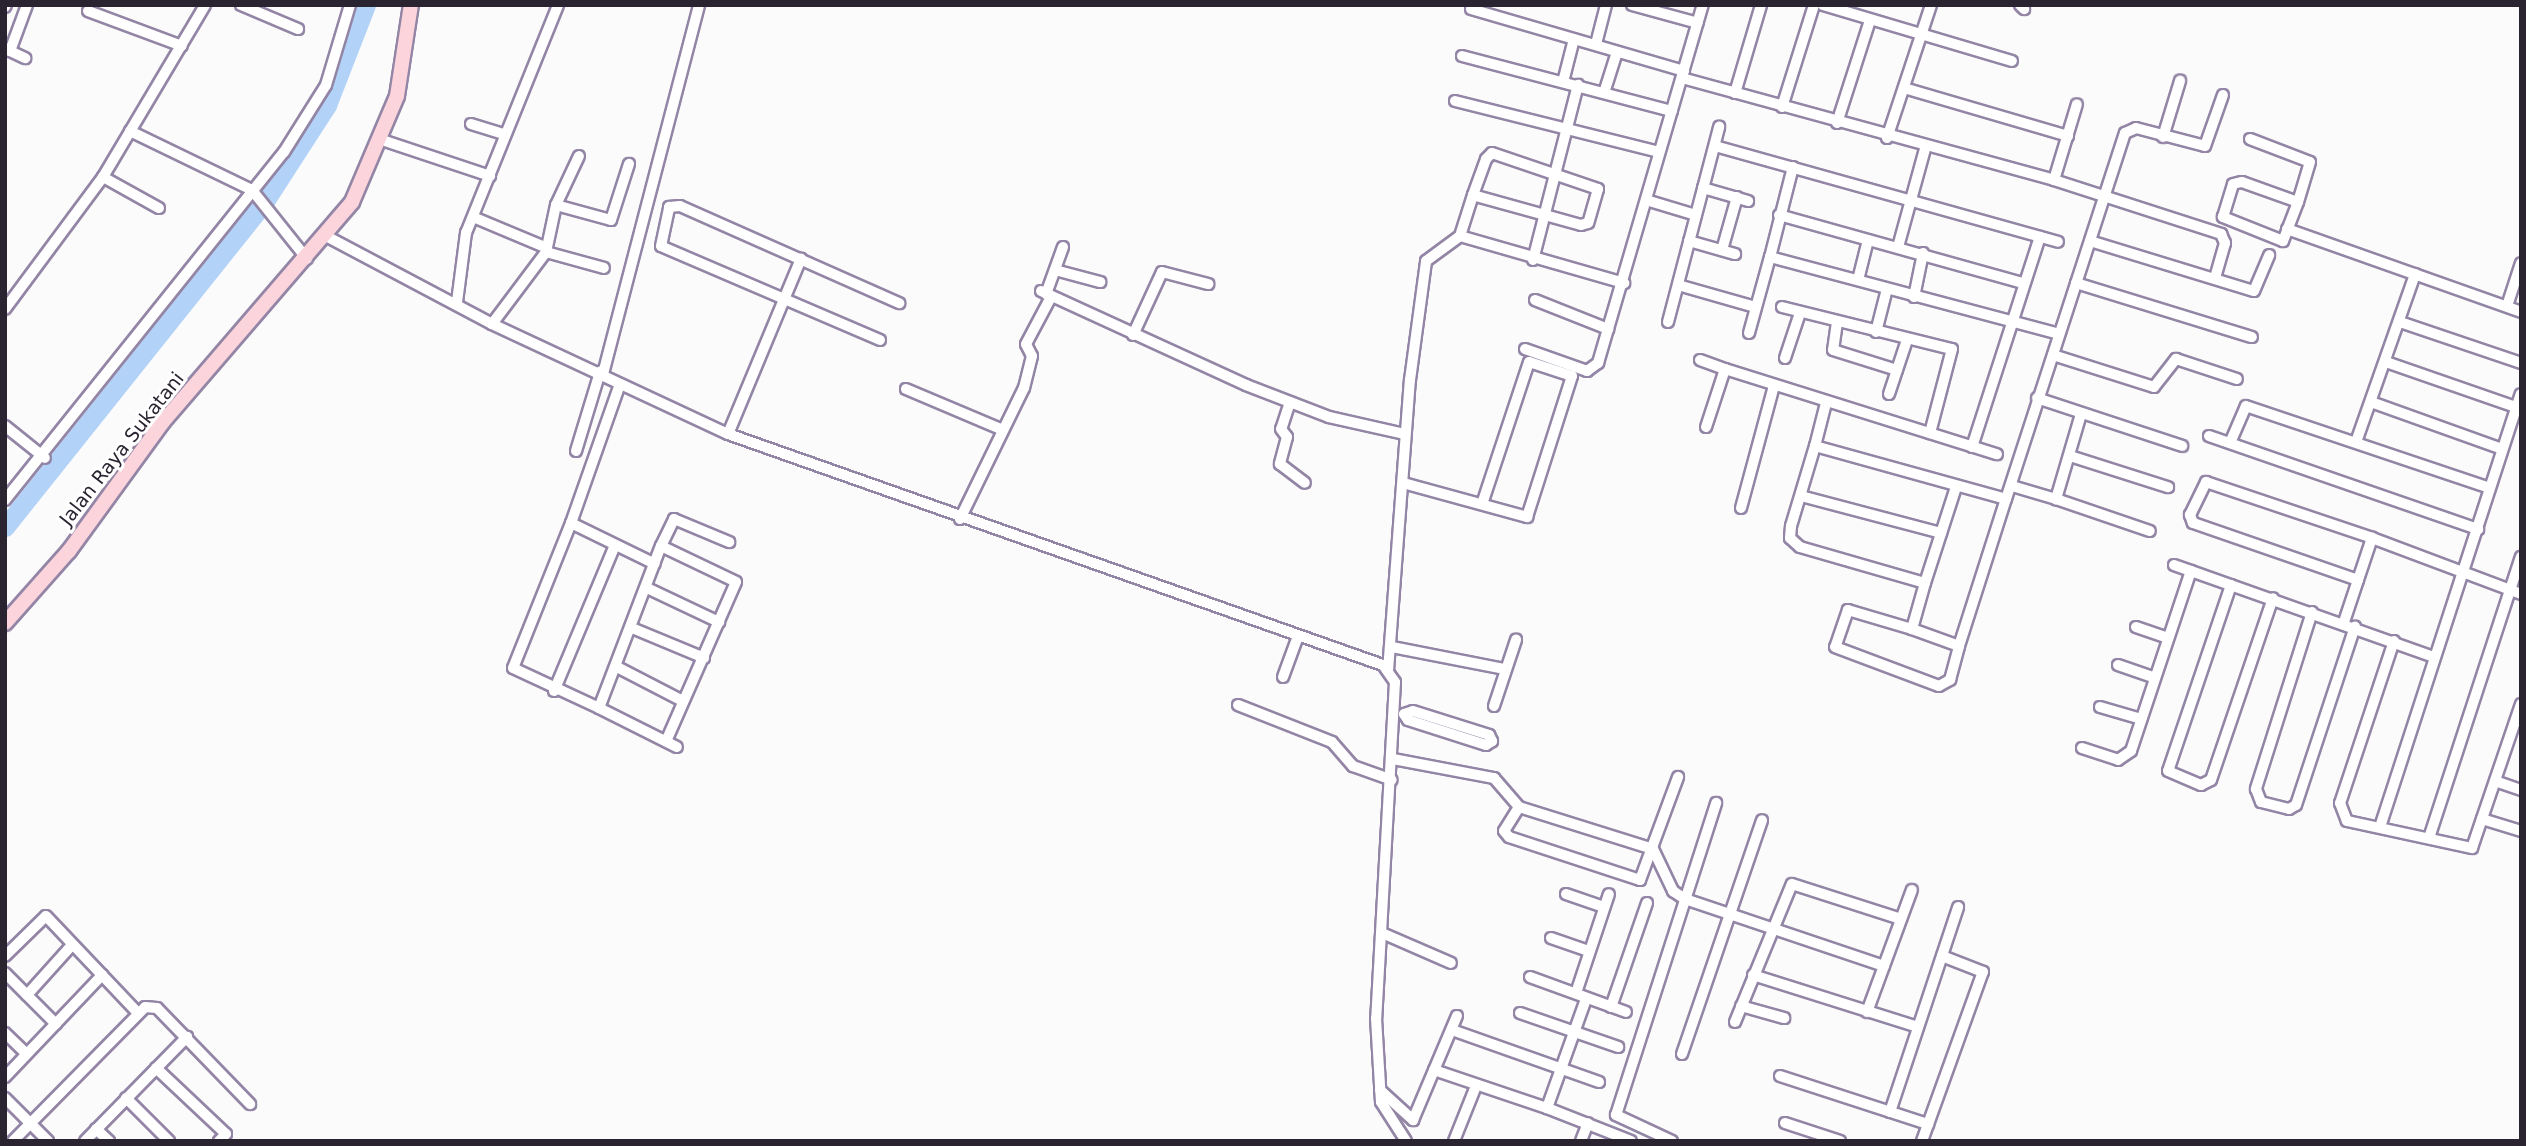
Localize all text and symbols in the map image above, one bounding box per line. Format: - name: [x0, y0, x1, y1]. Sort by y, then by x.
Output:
- street label: Jalan Raya Sukatani: [55, 368, 189, 530]

